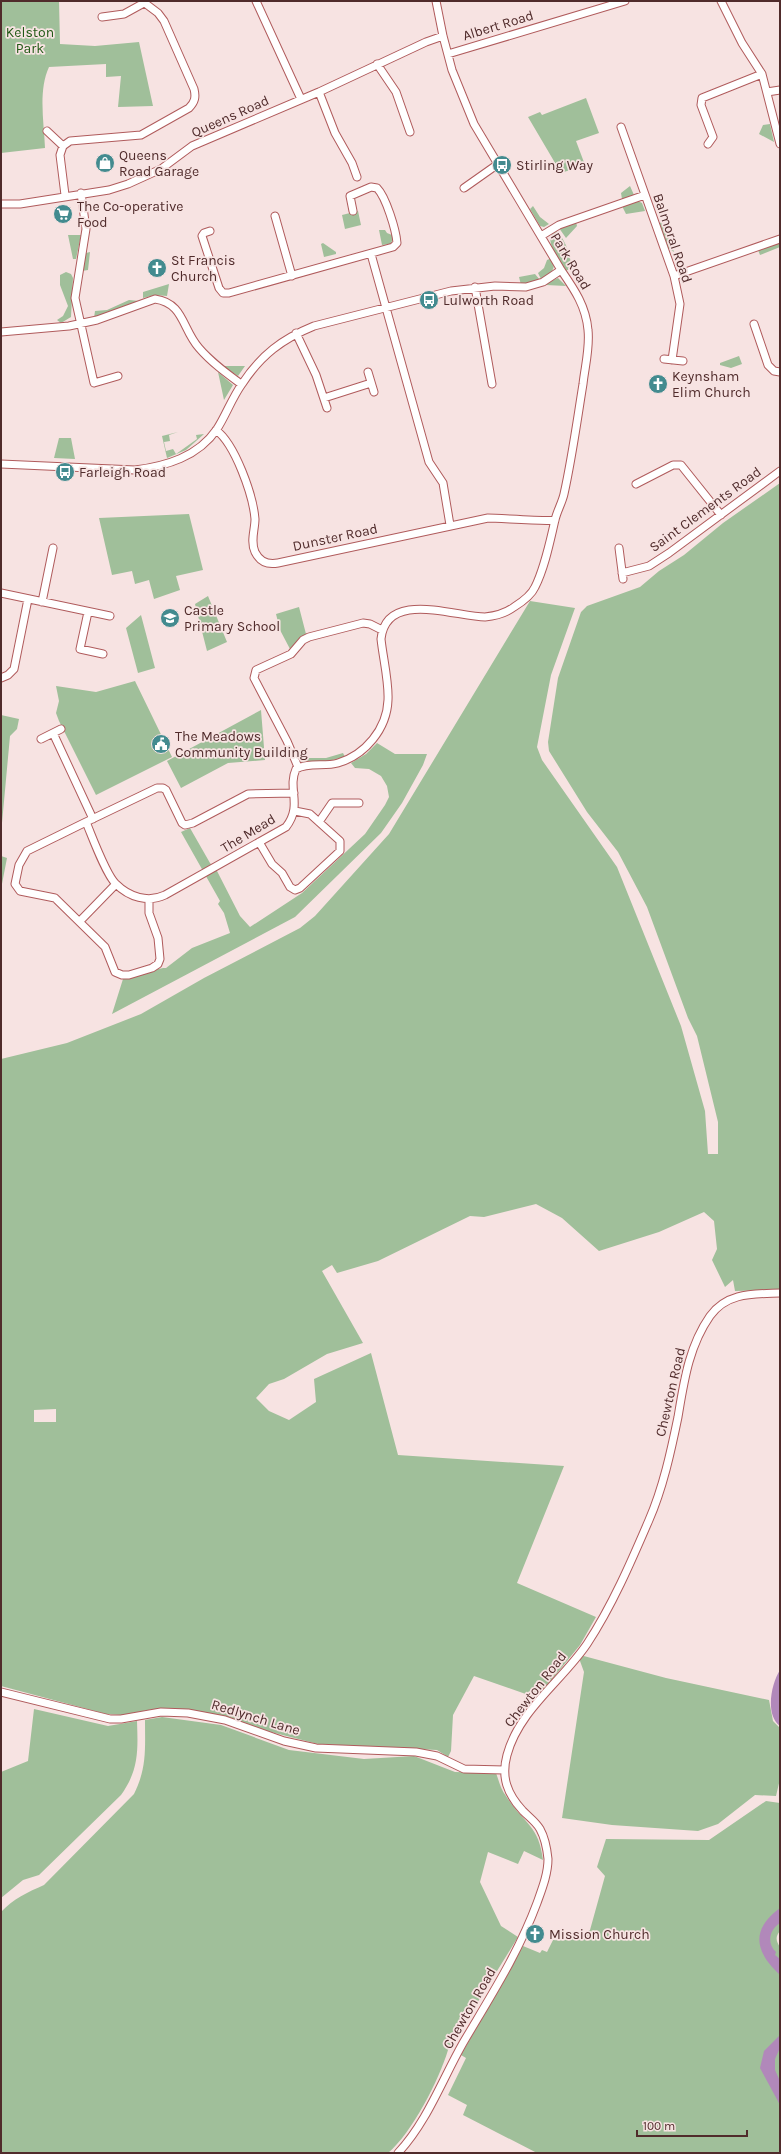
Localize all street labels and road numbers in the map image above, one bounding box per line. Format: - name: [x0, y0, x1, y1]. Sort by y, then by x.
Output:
- street label: Albert Road: [461, 7, 536, 44]
- street label: Queens Road: [189, 92, 272, 141]
- street label: Balmoral Road: [649, 191, 696, 285]
- street label: Park Road: [547, 229, 594, 293]
- street label: Saint Clements Road: [646, 463, 764, 556]
- street label: Dunster Road: [291, 520, 379, 555]
- street label: The Mead: [218, 810, 279, 856]
- street label: Chewton Road: [652, 1346, 689, 1438]
- street label: Chewton Road: [501, 1648, 570, 1731]
- street label: Redlynch Lane: [209, 1696, 302, 1739]
- street label: Chewton Road: [439, 1964, 500, 2052]

